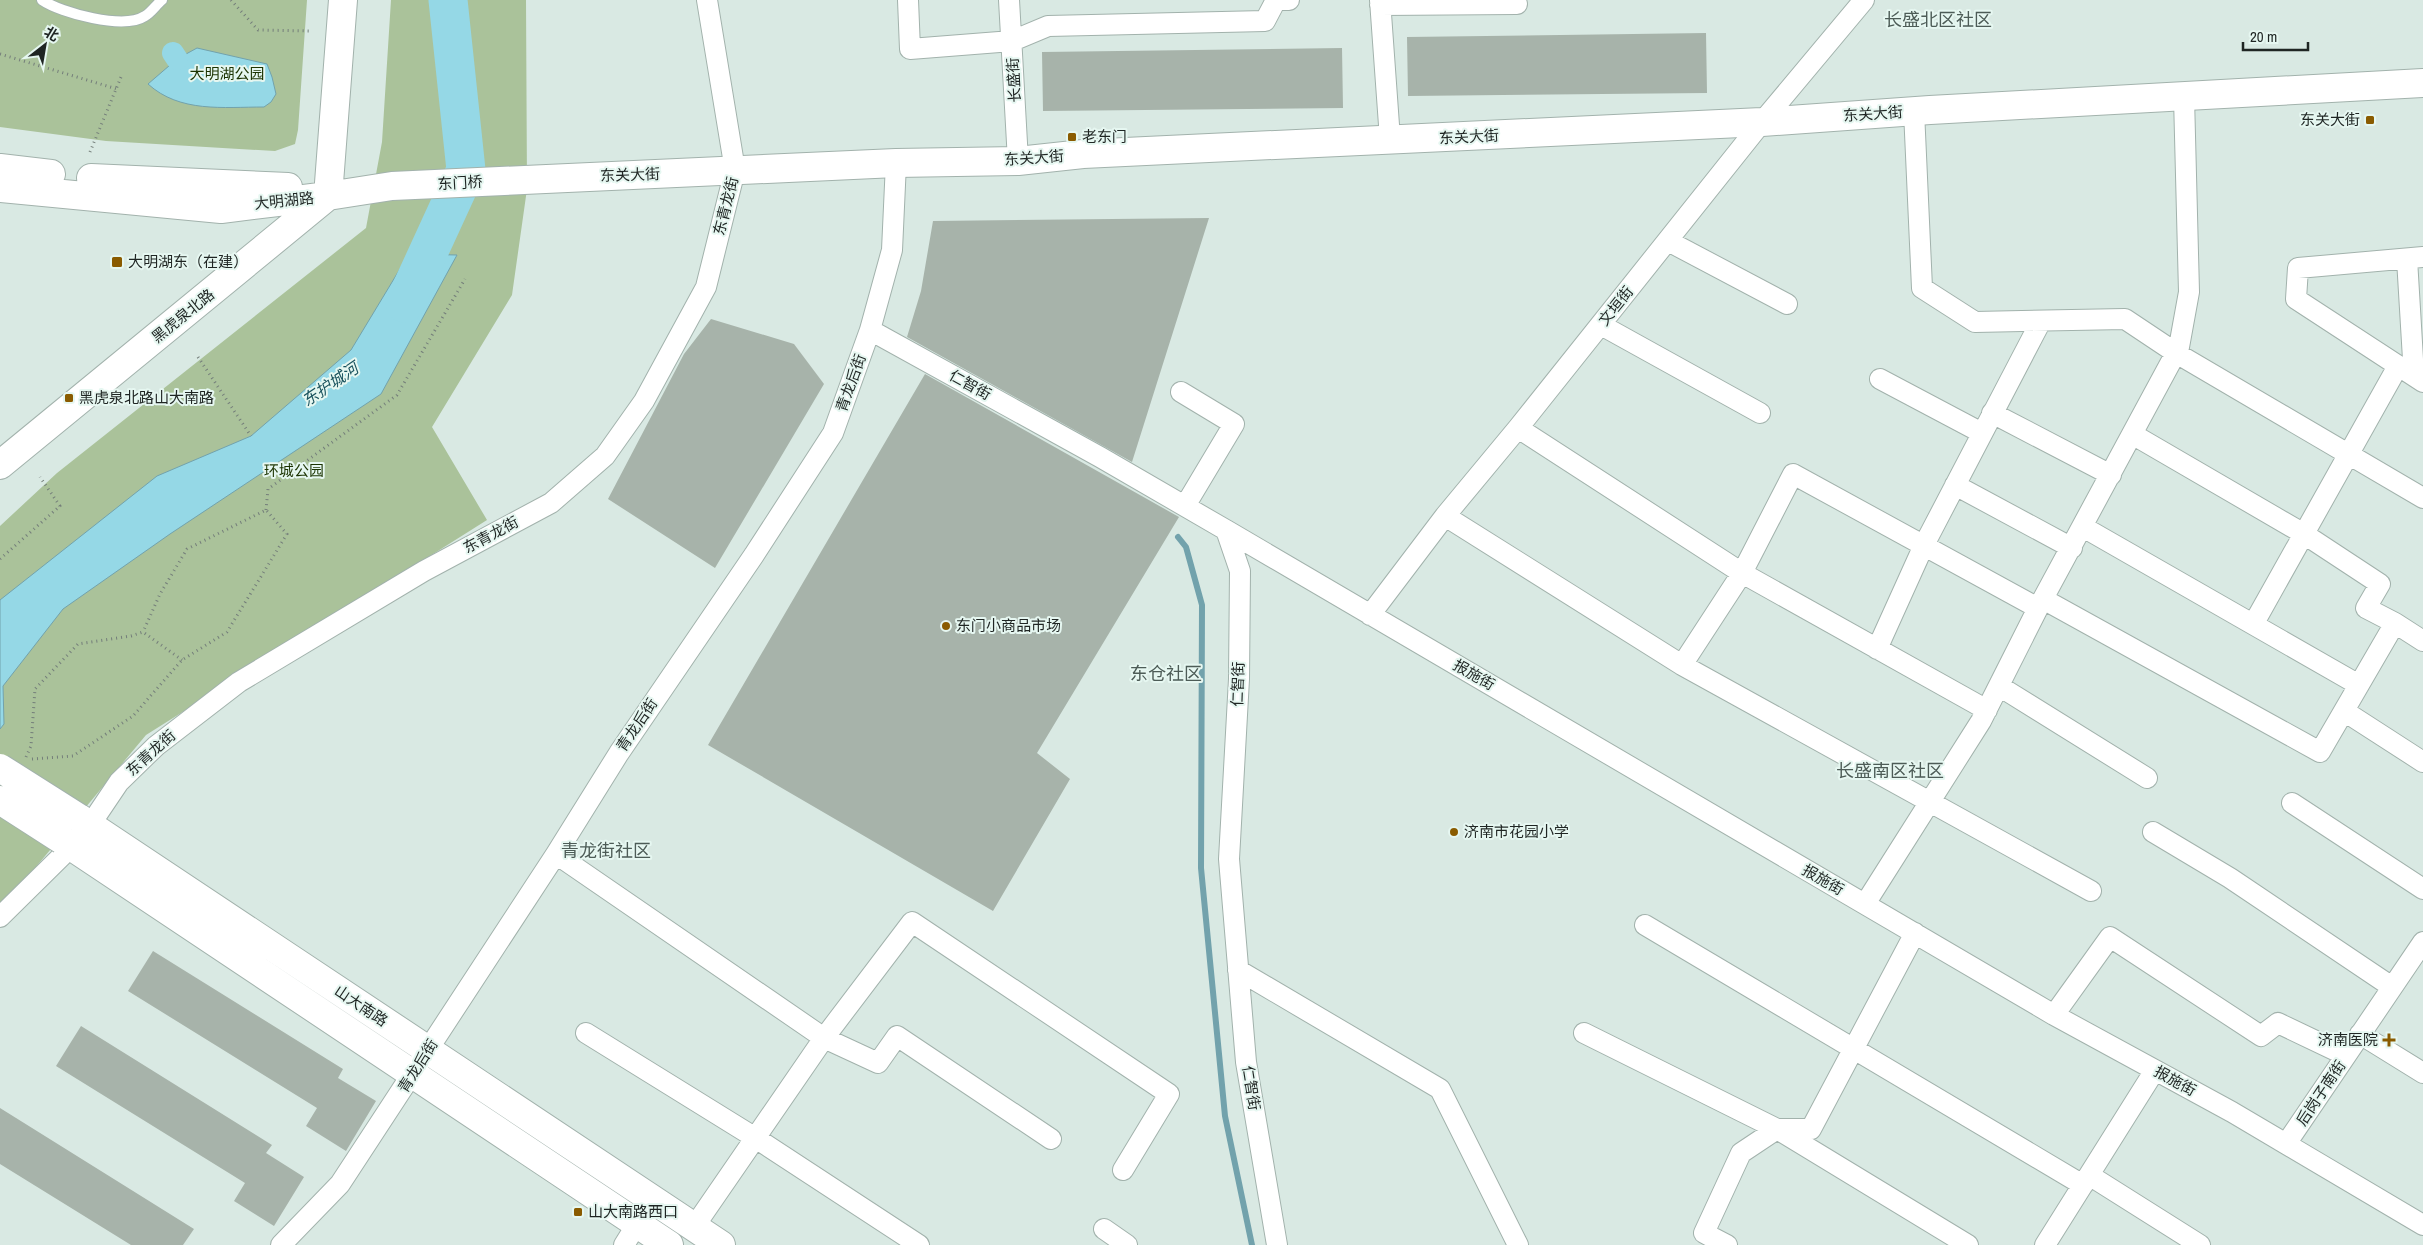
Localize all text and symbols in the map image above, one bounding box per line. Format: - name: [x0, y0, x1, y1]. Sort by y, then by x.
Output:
- district label: 长盛北区社区: [1884, 7, 1992, 32]
- north arrow: [20, 20, 70, 70]
- scale bar: [2243, 20, 2308, 52]
- text: 北: [41, 23, 62, 45]
- text: 20 m: [2250, 26, 2277, 47]
- street label: 长盛街: [1002, 57, 1025, 103]
- park label: 大明湖公园: [189, 63, 265, 84]
- street label: 东关大街: [1842, 101, 1904, 126]
- place label: 东关大街: [2300, 109, 2360, 130]
- marker: 东关大街: [2364, 114, 2376, 126]
- street label: 东关大街: [1438, 124, 1499, 149]
- place label: 老东门: [1082, 126, 1127, 147]
- marker: 老东门: [1066, 131, 1078, 143]
- street label: 东关大街: [1003, 145, 1065, 170]
- street label: 东关大街: [600, 163, 660, 186]
- street label: 东门桥: [437, 171, 483, 194]
- street label: 东青龙街: [708, 174, 743, 238]
- street label: 大明湖路: [253, 187, 315, 214]
- place label: 大明湖东（在建）: [128, 251, 248, 272]
- marker: 大明湖东（在建）: [110, 255, 124, 269]
- street label: 文垣街: [1593, 282, 1638, 330]
- street label: 黑虎泉北路: [147, 284, 218, 347]
- street label: 青龙后街: [830, 351, 871, 415]
- water label: 东护城河: [297, 355, 365, 411]
- street label: 仁智街: [945, 364, 995, 405]
- place label: 黑虎泉北路山大南路: [79, 387, 214, 408]
- marker: 黑虎泉北路山大南路: [63, 392, 75, 404]
- park label: 环城公园: [264, 460, 324, 481]
- street label: 东青龙街: [459, 511, 522, 558]
- place label: 东门小商品市场: [956, 615, 1061, 636]
- marker: 东门小商品市场: [940, 620, 952, 632]
- street label: 报施街: [1450, 654, 1499, 695]
- district label: 东仓社区: [1130, 661, 1202, 686]
- street label: 仁智街: [1226, 661, 1249, 707]
- street label: 青龙后街: [611, 694, 662, 755]
- street label: 东青龙街: [121, 725, 180, 781]
- district label: 长盛南区社区: [1836, 758, 1944, 783]
- place label: 济南市花园小学: [1464, 821, 1569, 842]
- marker: 济南市花园小学: [1448, 826, 1460, 838]
- district label: 青龙街社区: [561, 838, 651, 863]
- street label: 报施街: [1799, 859, 1848, 900]
- street label: 山大南路: [331, 980, 392, 1031]
- place label: 济南医院: [2318, 1029, 2378, 1050]
- marker: 济南医院: [2382, 1033, 2396, 1047]
- street label: 青龙后街: [393, 1035, 442, 1097]
- street label: 后岗子南街: [2291, 1056, 2350, 1130]
- street label: 报施街: [2150, 1060, 2200, 1101]
- street label: 仁智街: [1238, 1064, 1265, 1112]
- place label: 山大南路西口: [588, 1201, 678, 1222]
- marker: 山大南路西口: [572, 1206, 584, 1218]

